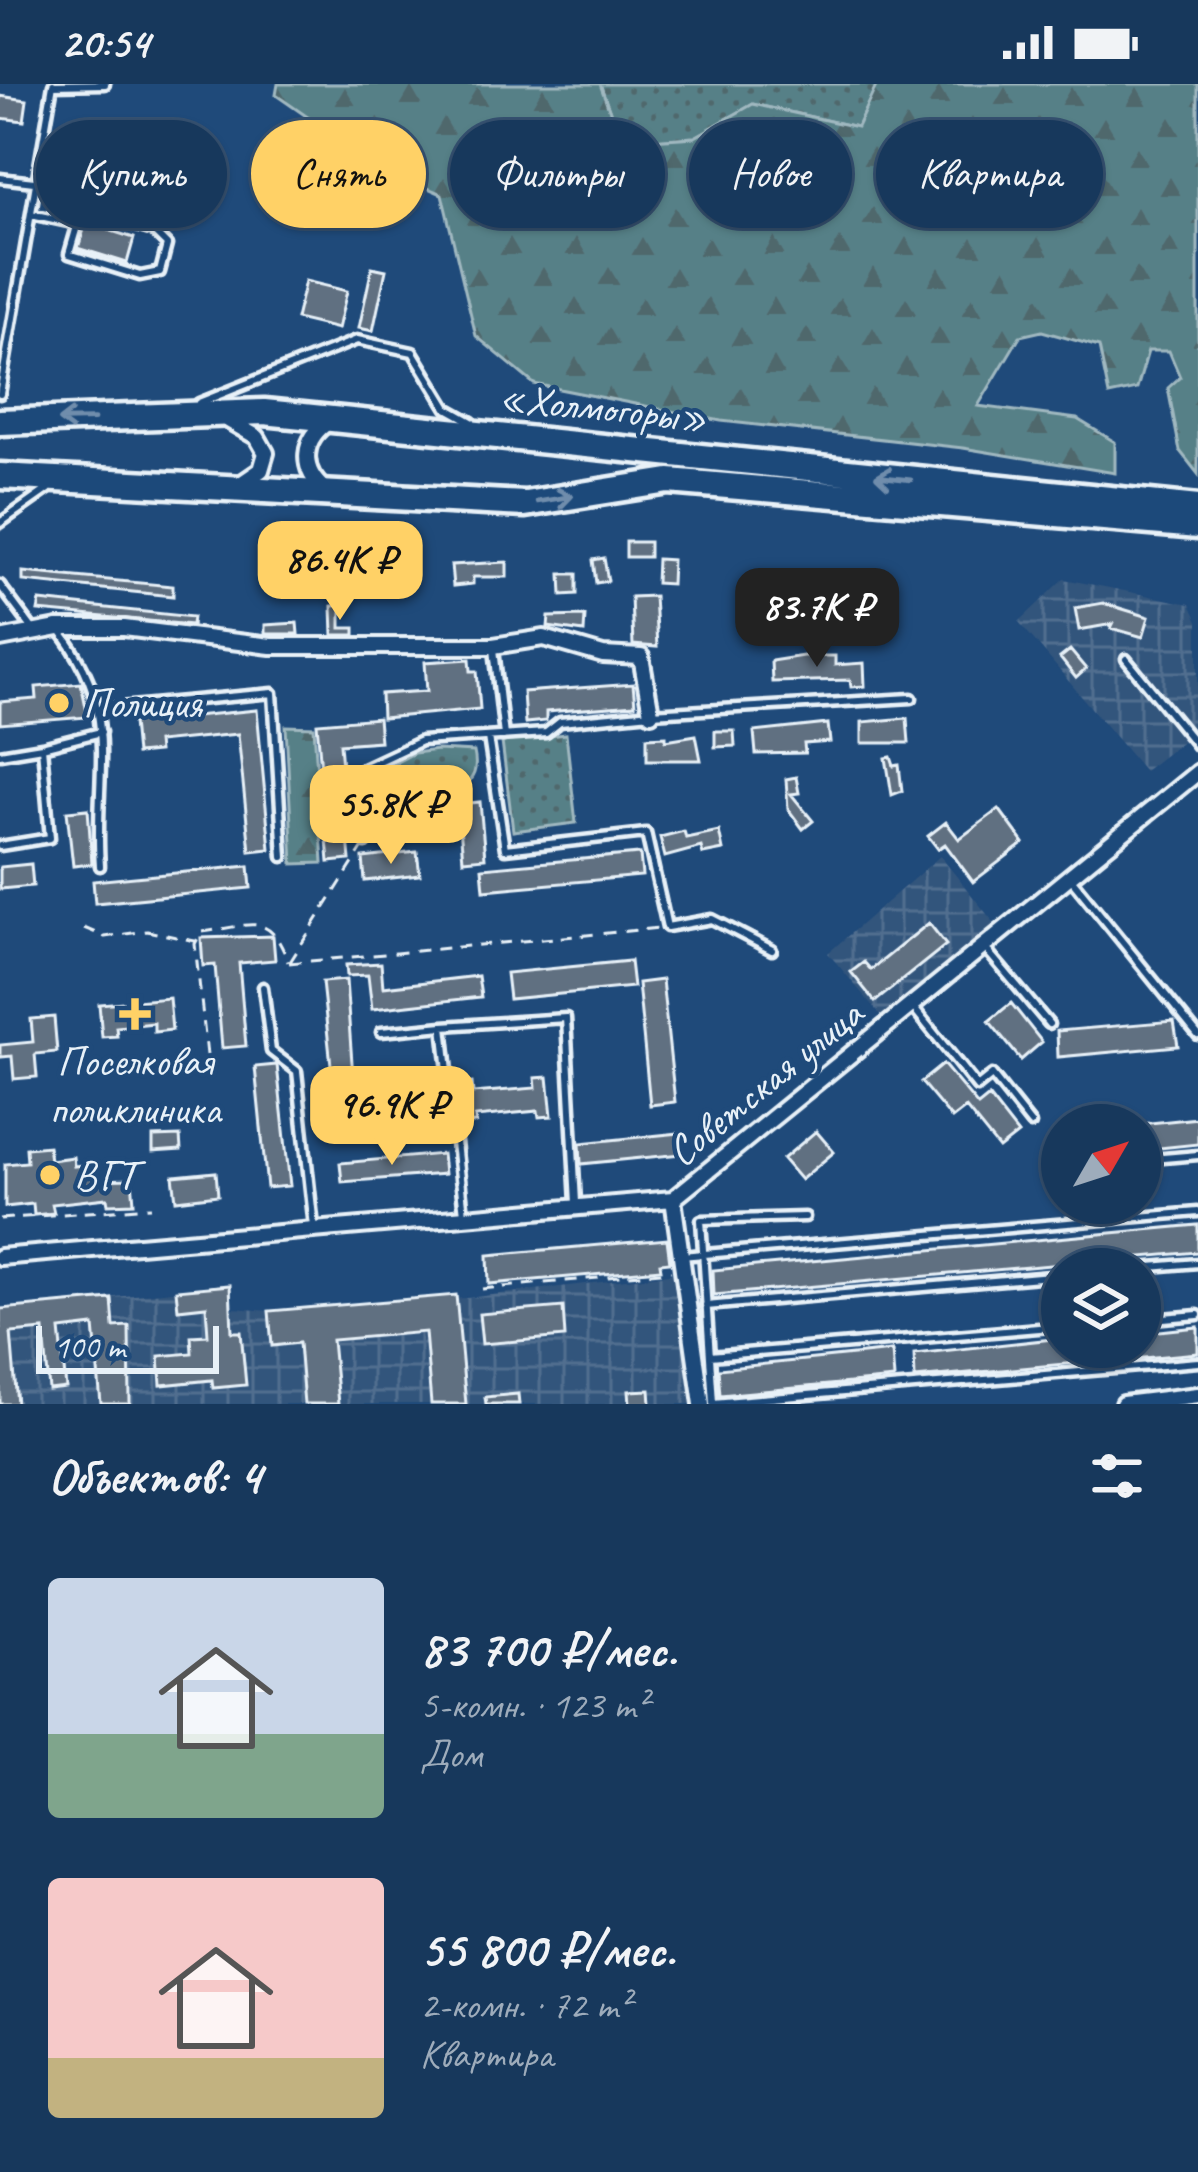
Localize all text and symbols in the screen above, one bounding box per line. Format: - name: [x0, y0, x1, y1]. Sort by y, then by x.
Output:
- text: 20:54: [60, 14, 149, 71]
- chip: Купить: [36, 120, 227, 228]
- chip: Снять: [251, 120, 426, 228]
- chip: Фильтры: [450, 120, 665, 228]
- chip: Новое: [689, 120, 852, 228]
- chip: Квартира: [876, 120, 1103, 228]
- street label: «Холмогоры»: [496, 371, 710, 445]
- one-way arrow: [57, 409, 96, 432]
- one-way arrow: [874, 466, 913, 488]
- one-way arrow: [535, 487, 574, 510]
- pin: 86.4K ₽: [229, 521, 451, 623]
- text: 86.4K ₽: [285, 535, 395, 584]
- pin: 83.7K ₽: [706, 568, 928, 670]
- text: 83.7K ₽: [762, 582, 872, 631]
- place label: Полиция: [83, 677, 204, 730]
- marker: Полиция: [46, 690, 72, 716]
- pin: 55.8K ₽: [280, 765, 502, 867]
- text: 55.8K ₽: [337, 779, 445, 828]
- street label: Советская улица: [656, 986, 876, 1178]
- marker: Поселковая поликлиника: [119, 998, 151, 1030]
- place label: Поселковая поликлиника: [49, 1035, 224, 1136]
- pin: 96.9K ₽: [281, 1066, 503, 1168]
- text: 96.9K ₽: [337, 1080, 447, 1129]
- north arrow: [1041, 1104, 1161, 1224]
- map controls: [1041, 1104, 1161, 1368]
- place label: ВГТ: [74, 1149, 147, 1202]
- marker: ВГТ: [37, 1162, 63, 1188]
- button: layers: [1041, 1248, 1161, 1368]
- scale bar: [36, 1320, 219, 1373]
- text: 100 m: [54, 1326, 125, 1368]
- icon: filters: [1084, 1443, 1150, 1509]
- text: Объектов: 4: [48, 1444, 261, 1508]
- text: 83 700 ₽/мес.: [420, 1617, 677, 1681]
- icon: home: [144, 1626, 288, 1770]
- text: 5-комн. · 123 m²: [420, 1681, 648, 1730]
- text: Дом: [420, 1730, 482, 1779]
- text: 55 800 ₽/мес.: [420, 1917, 675, 1981]
- icon: home: [144, 1926, 288, 2070]
- text: 2-комн. · 72 m²: [420, 1981, 630, 2030]
- text: Квартира: [420, 2030, 553, 2079]

